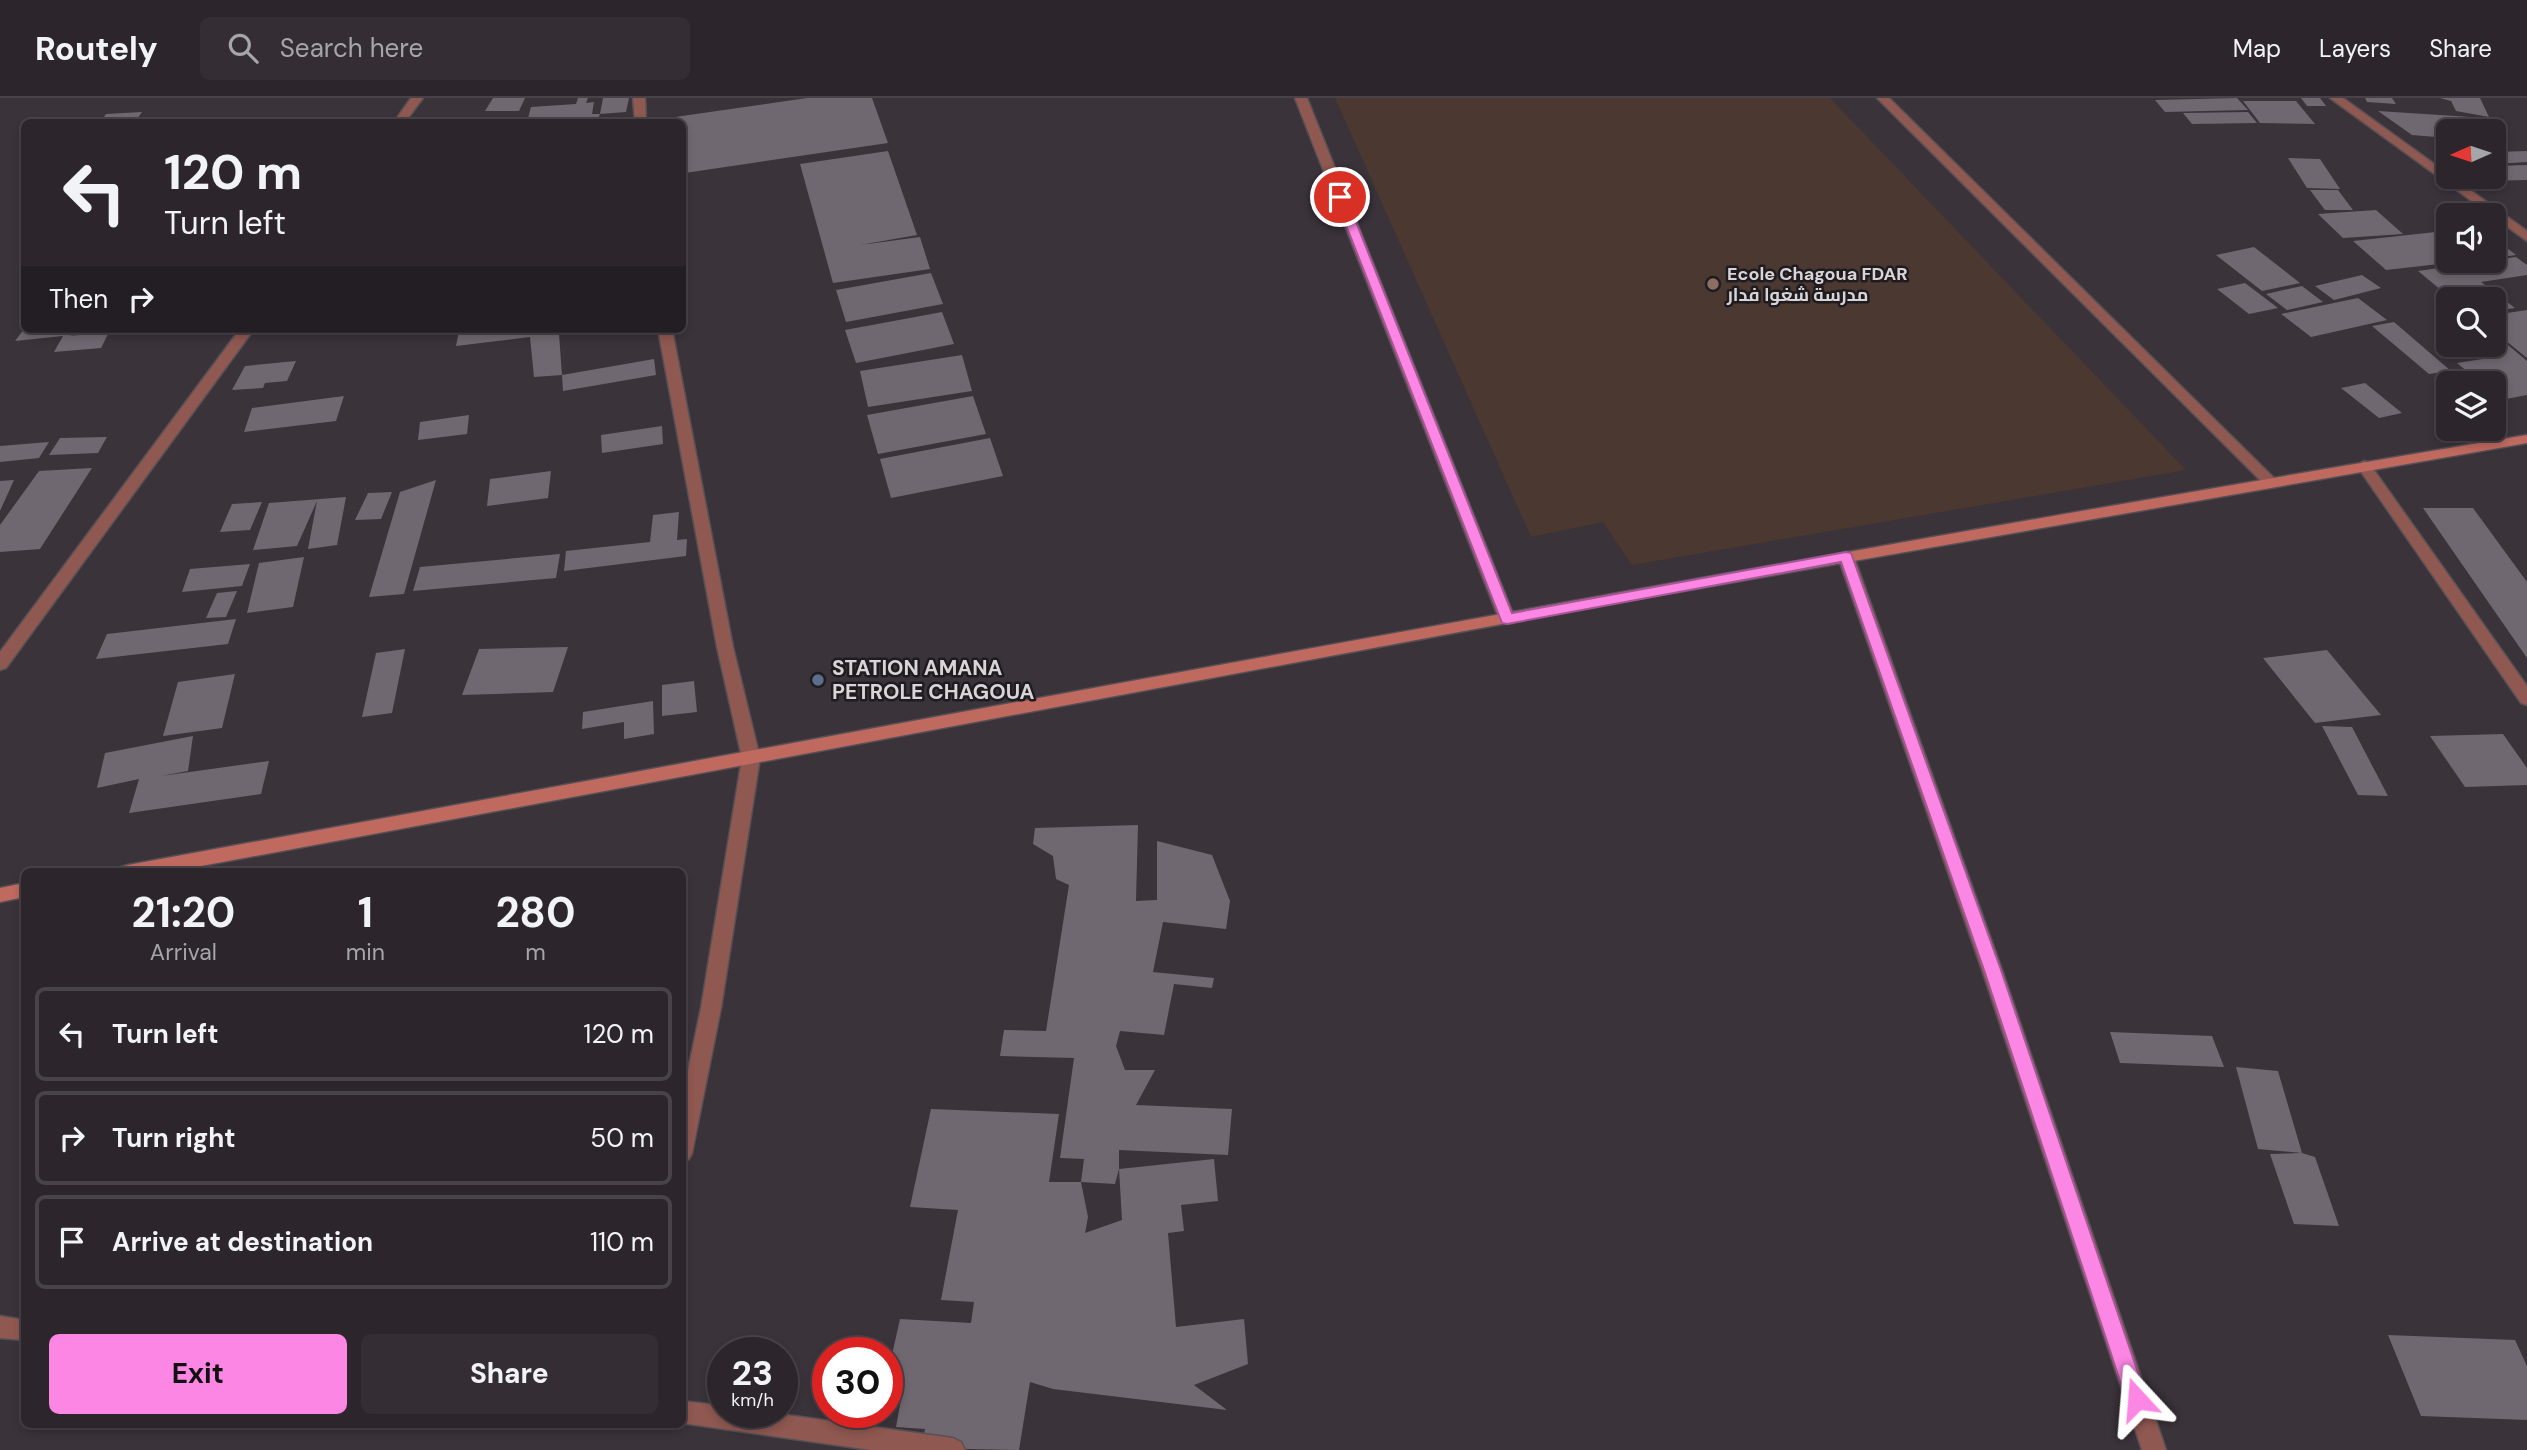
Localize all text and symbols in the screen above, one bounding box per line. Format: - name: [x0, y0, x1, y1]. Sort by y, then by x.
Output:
- search box: [200, 17, 690, 80]
- text: Routely: [35, 27, 158, 70]
- icon: search: [224, 29, 262, 67]
- text: Search here: [280, 31, 423, 65]
- text: Map: [2233, 33, 2281, 64]
- text: Layers: [2319, 33, 2391, 64]
- text: Share: [2429, 33, 2492, 64]
- north arrow: [2436, 119, 2506, 189]
- map controls: [2436, 119, 2506, 441]
- text: 120 m: [164, 140, 302, 204]
- icon: left: [49, 147, 140, 238]
- pin: [1310, 167, 1370, 227]
- icon: arrive: [1321, 178, 1359, 216]
- text: Turn left: [164, 202, 286, 244]
- button: sound: [2436, 203, 2506, 273]
- place label: Ecole Chagoua FDAR مدرسة شغوا فدار: [1726, 262, 1908, 307]
- marker: Ecole Chagoua FDAR مدرسة شغوا فدار: [1705, 276, 1721, 292]
- icon: right: [122, 280, 160, 318]
- text: Then: [49, 282, 108, 316]
- button: search: [2436, 287, 2506, 357]
- button: layers: [2436, 371, 2506, 441]
- place label: STATION AMANA PETROLE CHAGOUA: [832, 654, 1034, 706]
- marker: STATION AMANA PETROLE CHAGOUA: [810, 672, 826, 688]
- text: 21:20: [131, 885, 235, 940]
- text: 1: [358, 885, 373, 940]
- text: 280: [495, 885, 576, 940]
- text: Arrival: [150, 937, 217, 967]
- text: min: [346, 937, 385, 967]
- text: m: [525, 937, 546, 967]
- icon: left: [53, 1015, 91, 1053]
- text: Turn left: [112, 1017, 219, 1051]
- text: 120 m: [583, 1017, 654, 1051]
- icon: right: [53, 1119, 91, 1157]
- text: Turn right: [112, 1121, 236, 1155]
- text: 50 m: [590, 1121, 654, 1155]
- icon: arrive: [53, 1223, 91, 1261]
- text: Arrive at destination: [112, 1225, 373, 1259]
- text: 110 m: [590, 1225, 654, 1259]
- button: Exit: [49, 1334, 347, 1414]
- button: Share: [361, 1334, 658, 1414]
- speed limit sign: 30: [812, 1337, 903, 1428]
- text: 23: [732, 1350, 773, 1396]
- position arrow: [2100, 1362, 2174, 1436]
- text: km/h: [731, 1388, 774, 1412]

